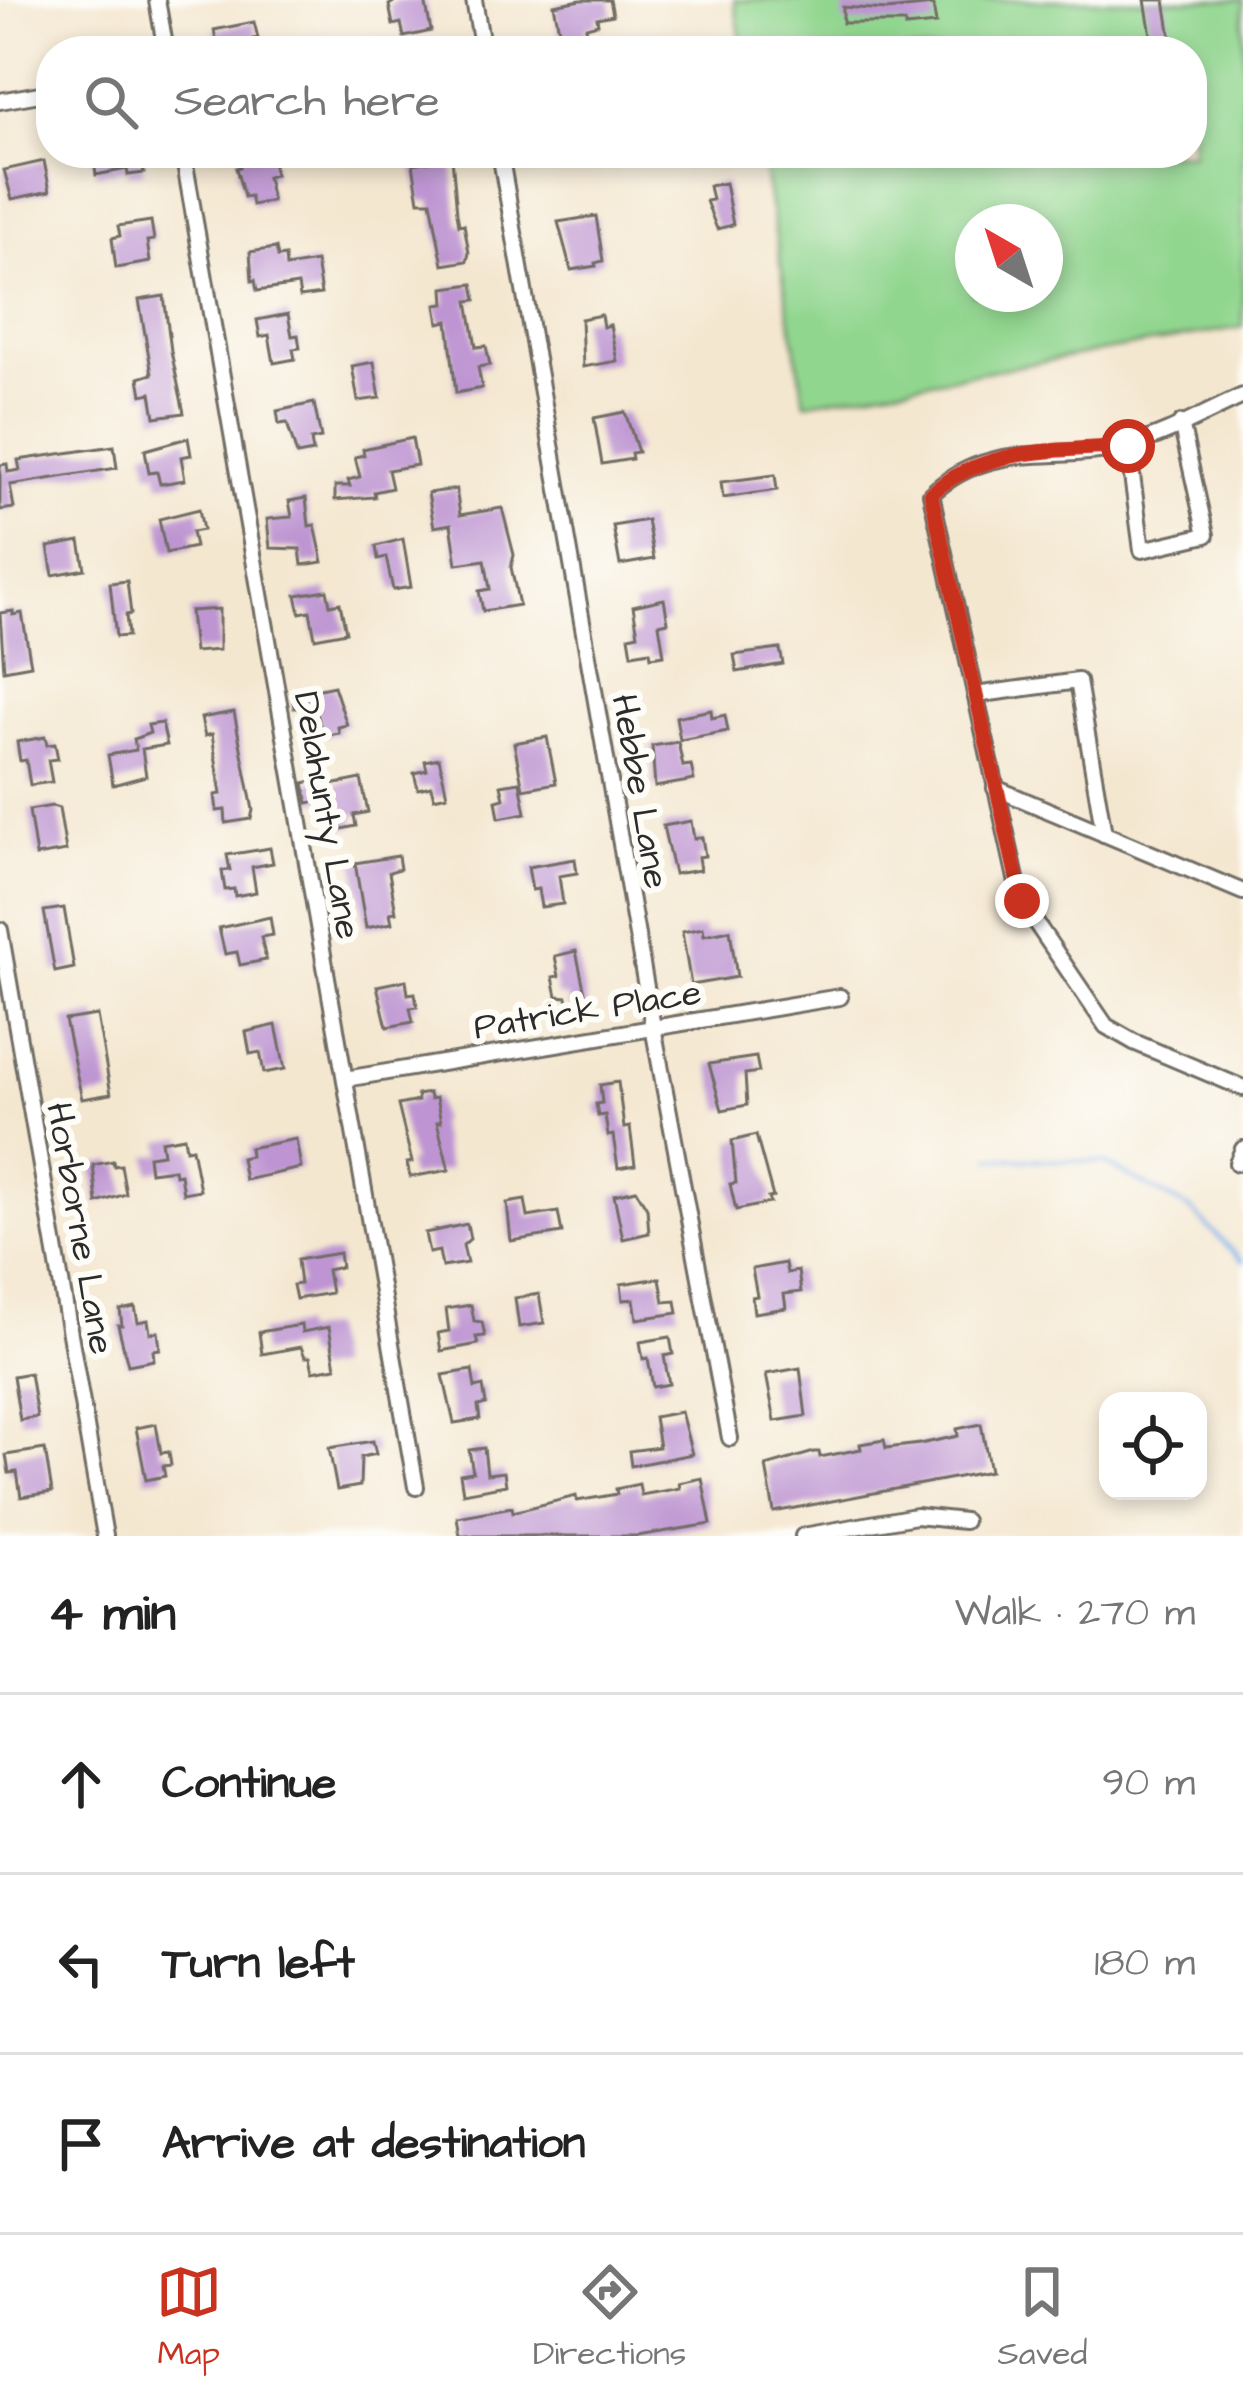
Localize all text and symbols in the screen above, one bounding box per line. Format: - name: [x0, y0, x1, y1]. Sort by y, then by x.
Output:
- search box: [36, 36, 1207, 168]
- icon: search: [78, 69, 144, 135]
- text: Search here: [174, 71, 440, 133]
- north arrow: [955, 204, 1063, 312]
- route start: [1101, 419, 1155, 473]
- street label: Delahunty Lane: [280, 688, 373, 943]
- street label: Hebbe Lane: [597, 690, 682, 893]
- route end: [995, 874, 1049, 928]
- street label: Patrick Place: [470, 967, 705, 1054]
- street label: Horborne Lane: [32, 1099, 127, 1358]
- map controls: [1099, 1392, 1207, 1500]
- button: locate: [1099, 1392, 1207, 1500]
- text: 4 min: [48, 1579, 176, 1650]
- text: Walk · 270 m: [955, 1587, 1195, 1641]
- icon: ahead: [48, 1751, 114, 1817]
- text: Continue: [162, 1753, 336, 1815]
- text: 90 m: [1102, 1757, 1195, 1811]
- icon: left: [48, 1931, 114, 1997]
- text: Turn left: [162, 1933, 355, 1995]
- text: 180 m: [1094, 1937, 1195, 1991]
- icon: arrive: [48, 2111, 114, 2177]
- text: Arrive at destination: [162, 2113, 585, 2175]
- tab: Map: [156, 2259, 222, 2377]
- tab: Directions: [533, 2259, 686, 2377]
- tab: Saved: [997, 2259, 1087, 2377]

